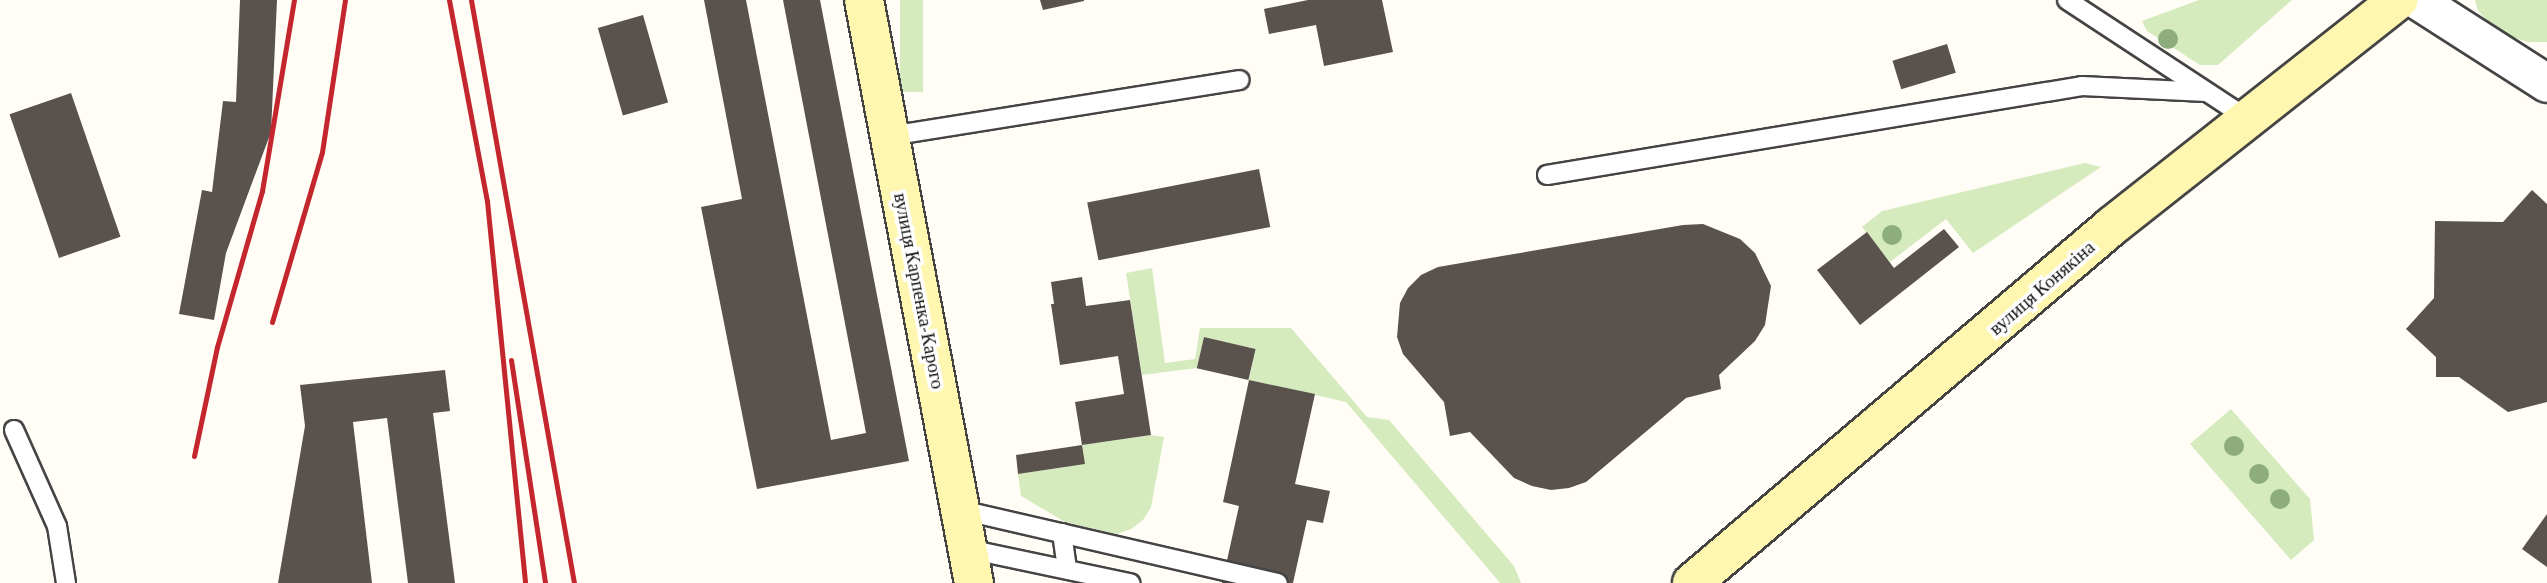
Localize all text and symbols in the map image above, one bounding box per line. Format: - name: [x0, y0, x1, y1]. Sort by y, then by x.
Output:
- street label: вулиця Карпенка-Карого: [889, 191, 949, 391]
- street label: вулиця Конякіна: [1985, 236, 2099, 340]

